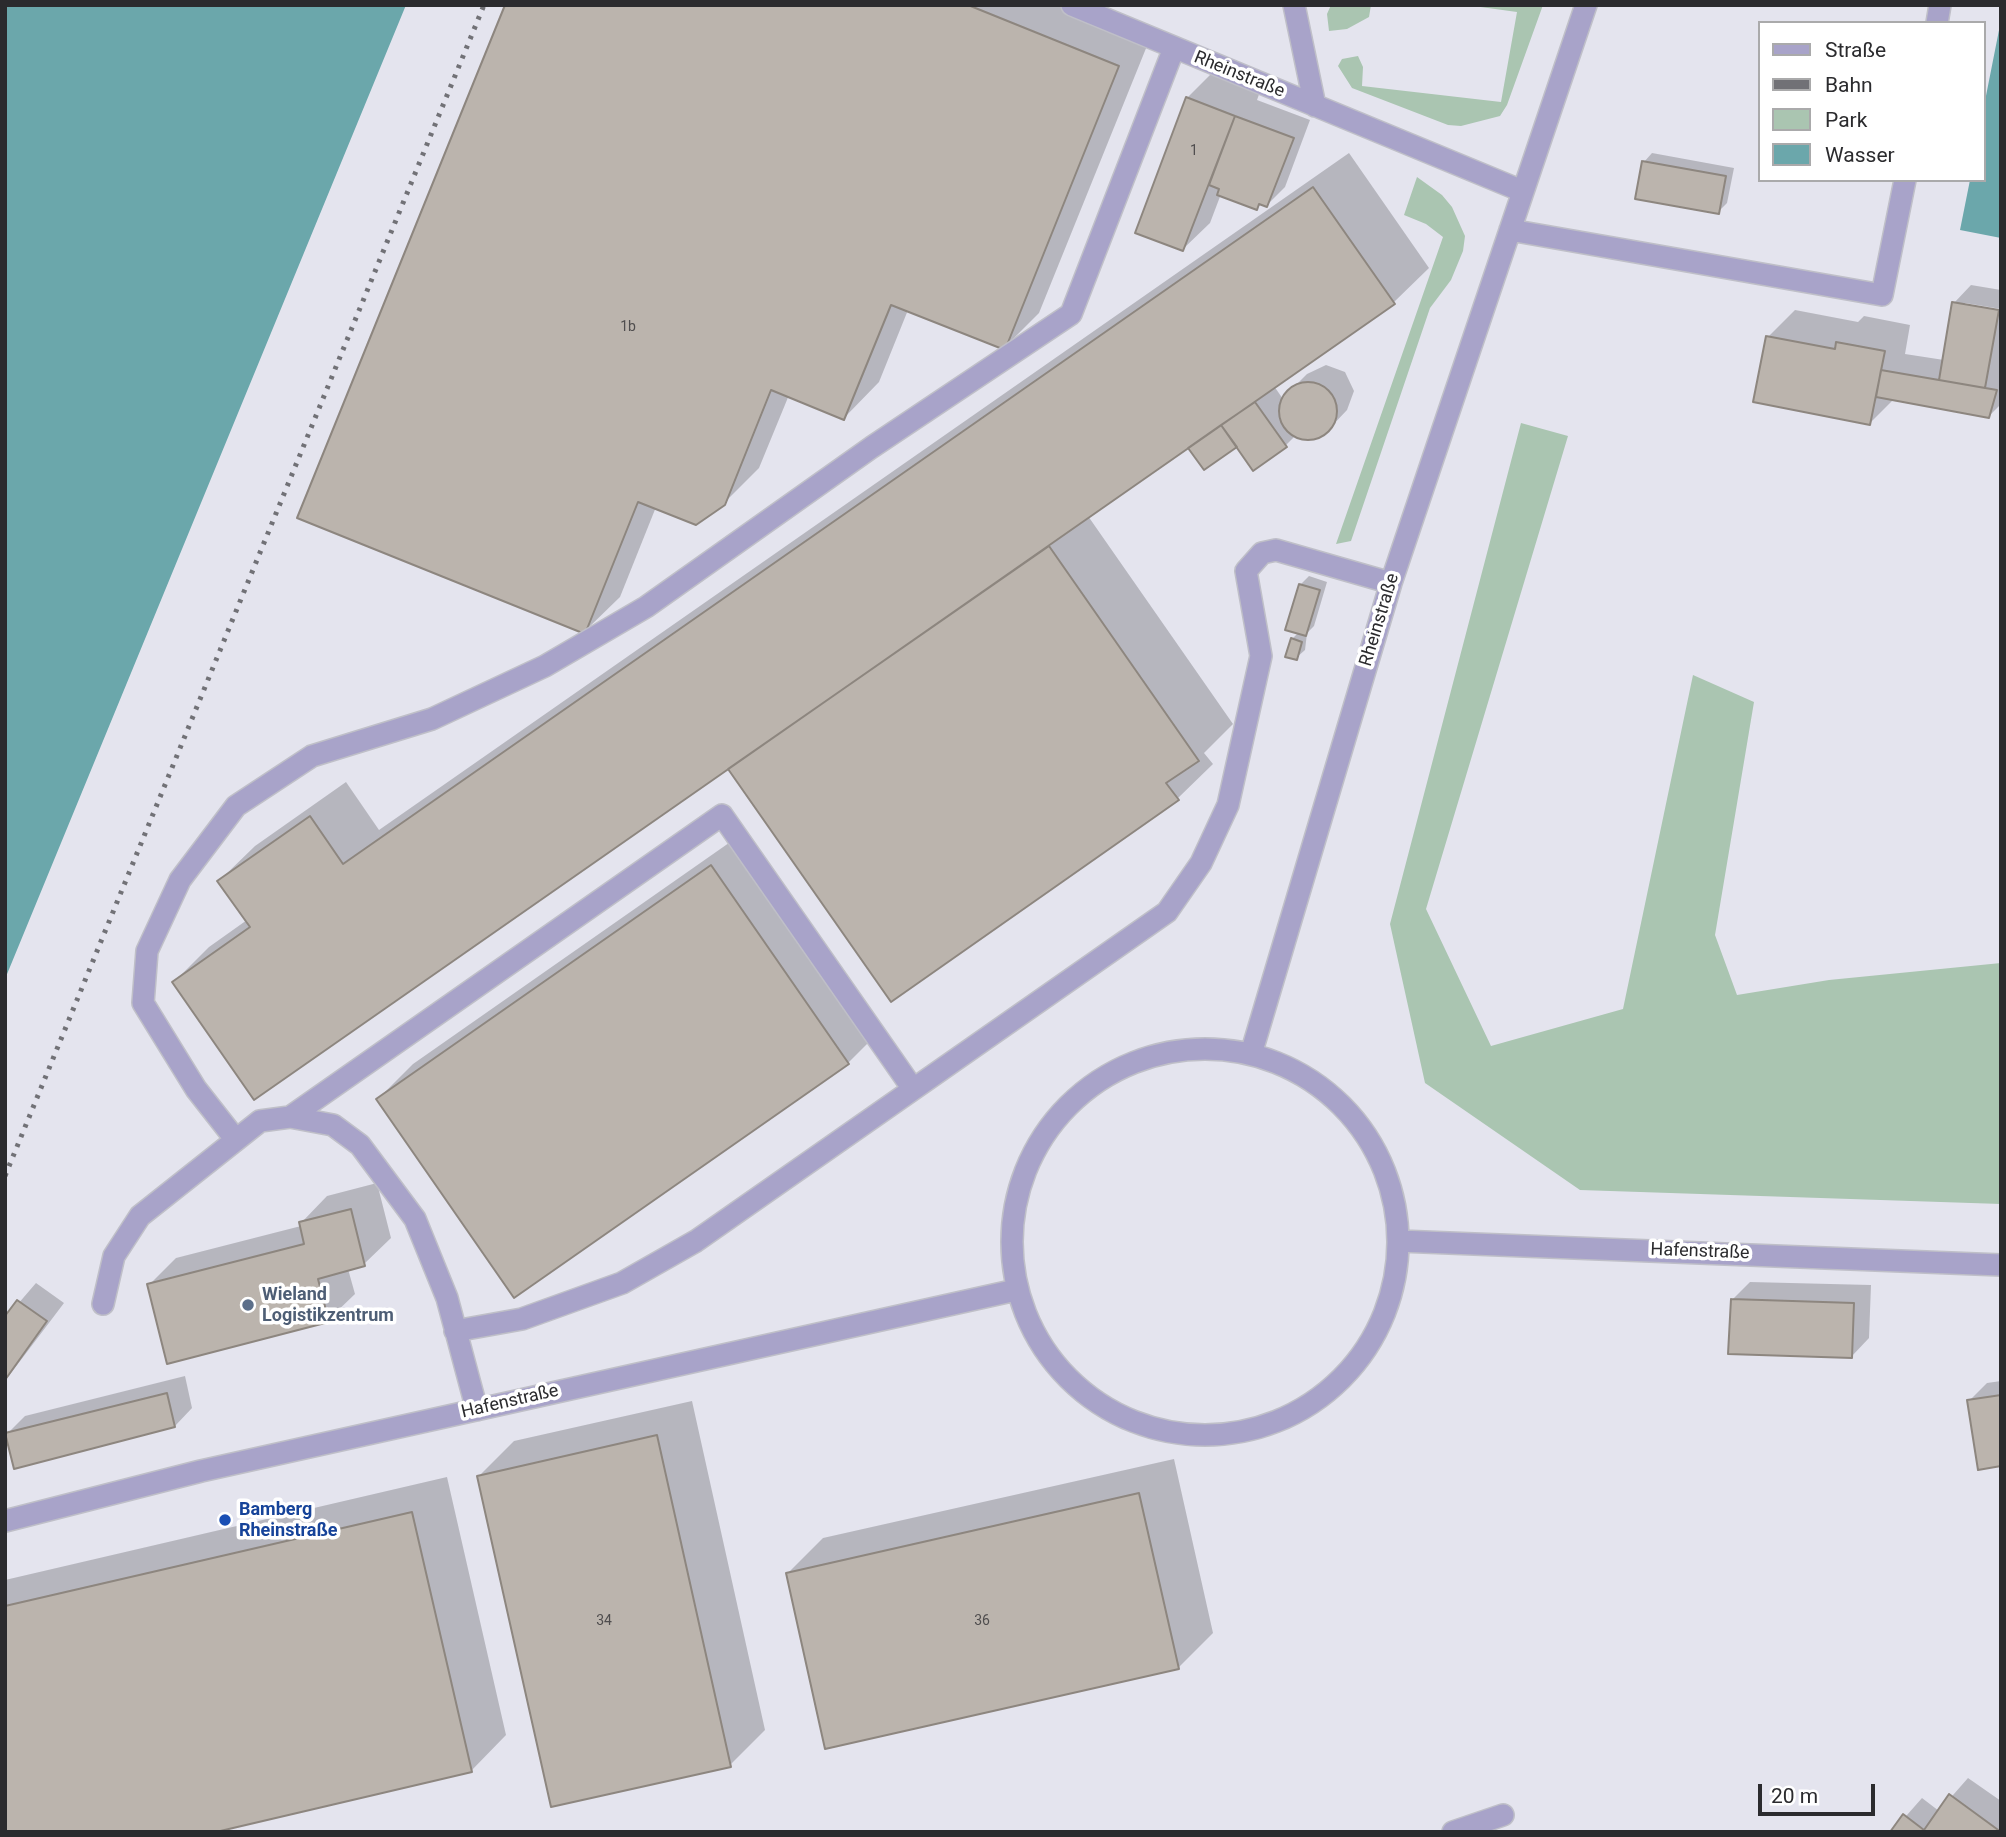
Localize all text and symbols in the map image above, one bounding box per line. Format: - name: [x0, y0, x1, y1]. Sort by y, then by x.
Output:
- legend: [1758, 21, 1985, 182]
- text: Straße: [1825, 38, 1886, 62]
- street label: Rheinstraße: [1191, 47, 1287, 103]
- text: Bahn: [1825, 73, 1873, 97]
- text: Park: [1825, 108, 1867, 132]
- house number: 1: [1190, 143, 1198, 159]
- text: Wasser: [1825, 143, 1895, 167]
- house number: 1b: [620, 319, 636, 335]
- street label: Rheinstraße: [1356, 571, 1404, 669]
- street label: Hafenstraße: [1650, 1239, 1750, 1265]
- place label: Wieland Logistikzentrum: [262, 1284, 394, 1326]
- marker: Wieland Logistikzentrum: [240, 1297, 256, 1313]
- street label: Hafenstraße: [459, 1380, 561, 1424]
- place label: Bamberg Rheinstraße: [239, 1499, 338, 1542]
- marker: Bamberg Rheinstraße: [217, 1512, 233, 1528]
- house number: 34: [596, 1613, 612, 1629]
- house number: 36: [974, 1613, 990, 1629]
- scale bar: [1761, 1770, 1878, 1814]
- text: 20 m: [1771, 1784, 1818, 1808]

